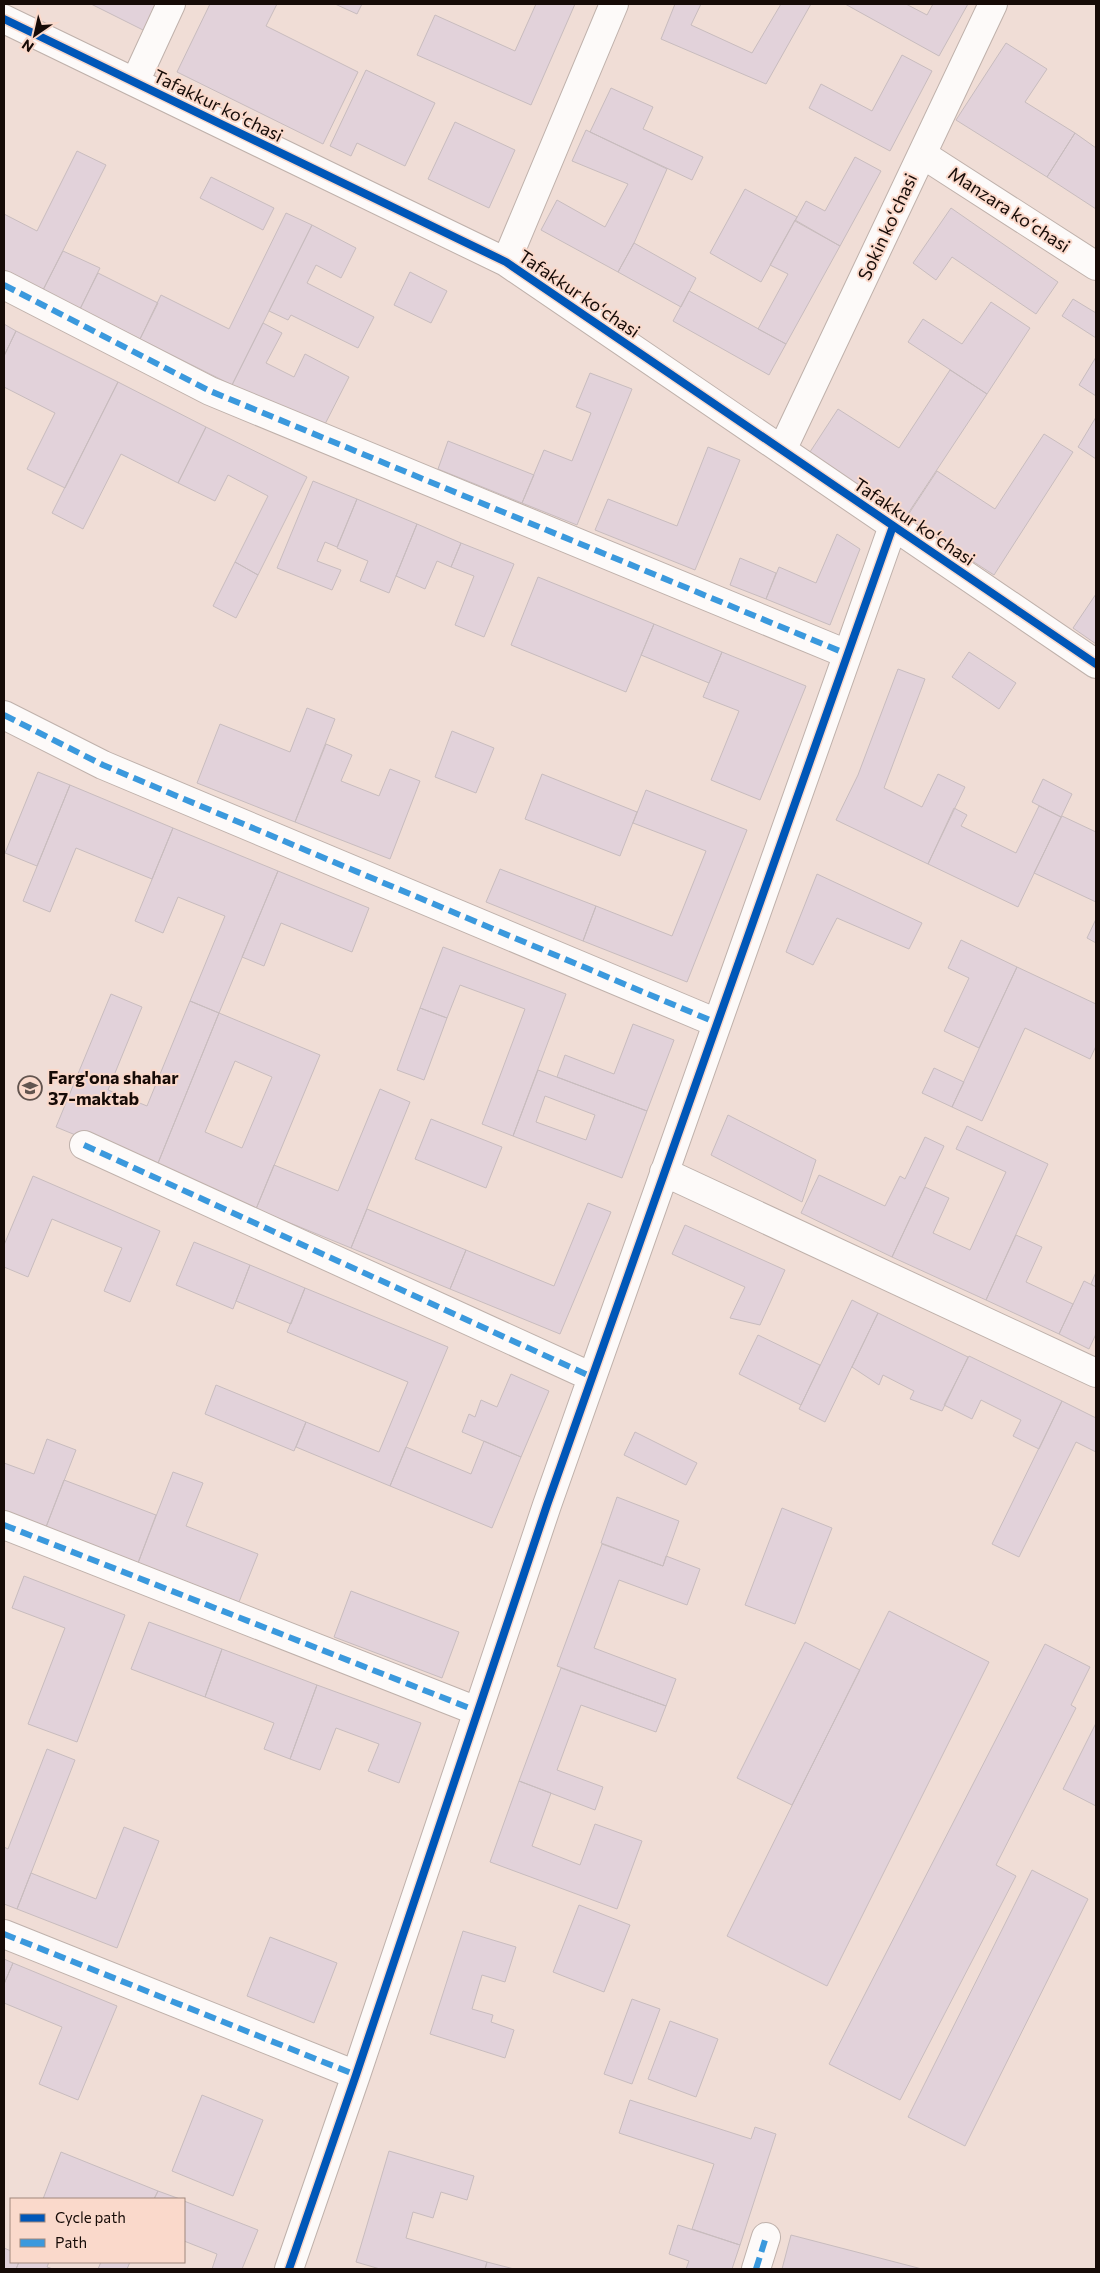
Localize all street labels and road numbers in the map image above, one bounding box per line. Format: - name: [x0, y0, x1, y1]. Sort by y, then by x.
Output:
- street label: Tafakkur koʻchasi: [150, 64, 287, 146]
- street label: Manzara koʻchasi: [945, 162, 1075, 257]
- street label: Sokin koʻchasi: [853, 170, 921, 283]
- street label: Tafakkur koʻchasi: [515, 244, 644, 342]
- street label: Tafakkur koʻchasi: [850, 472, 979, 570]

